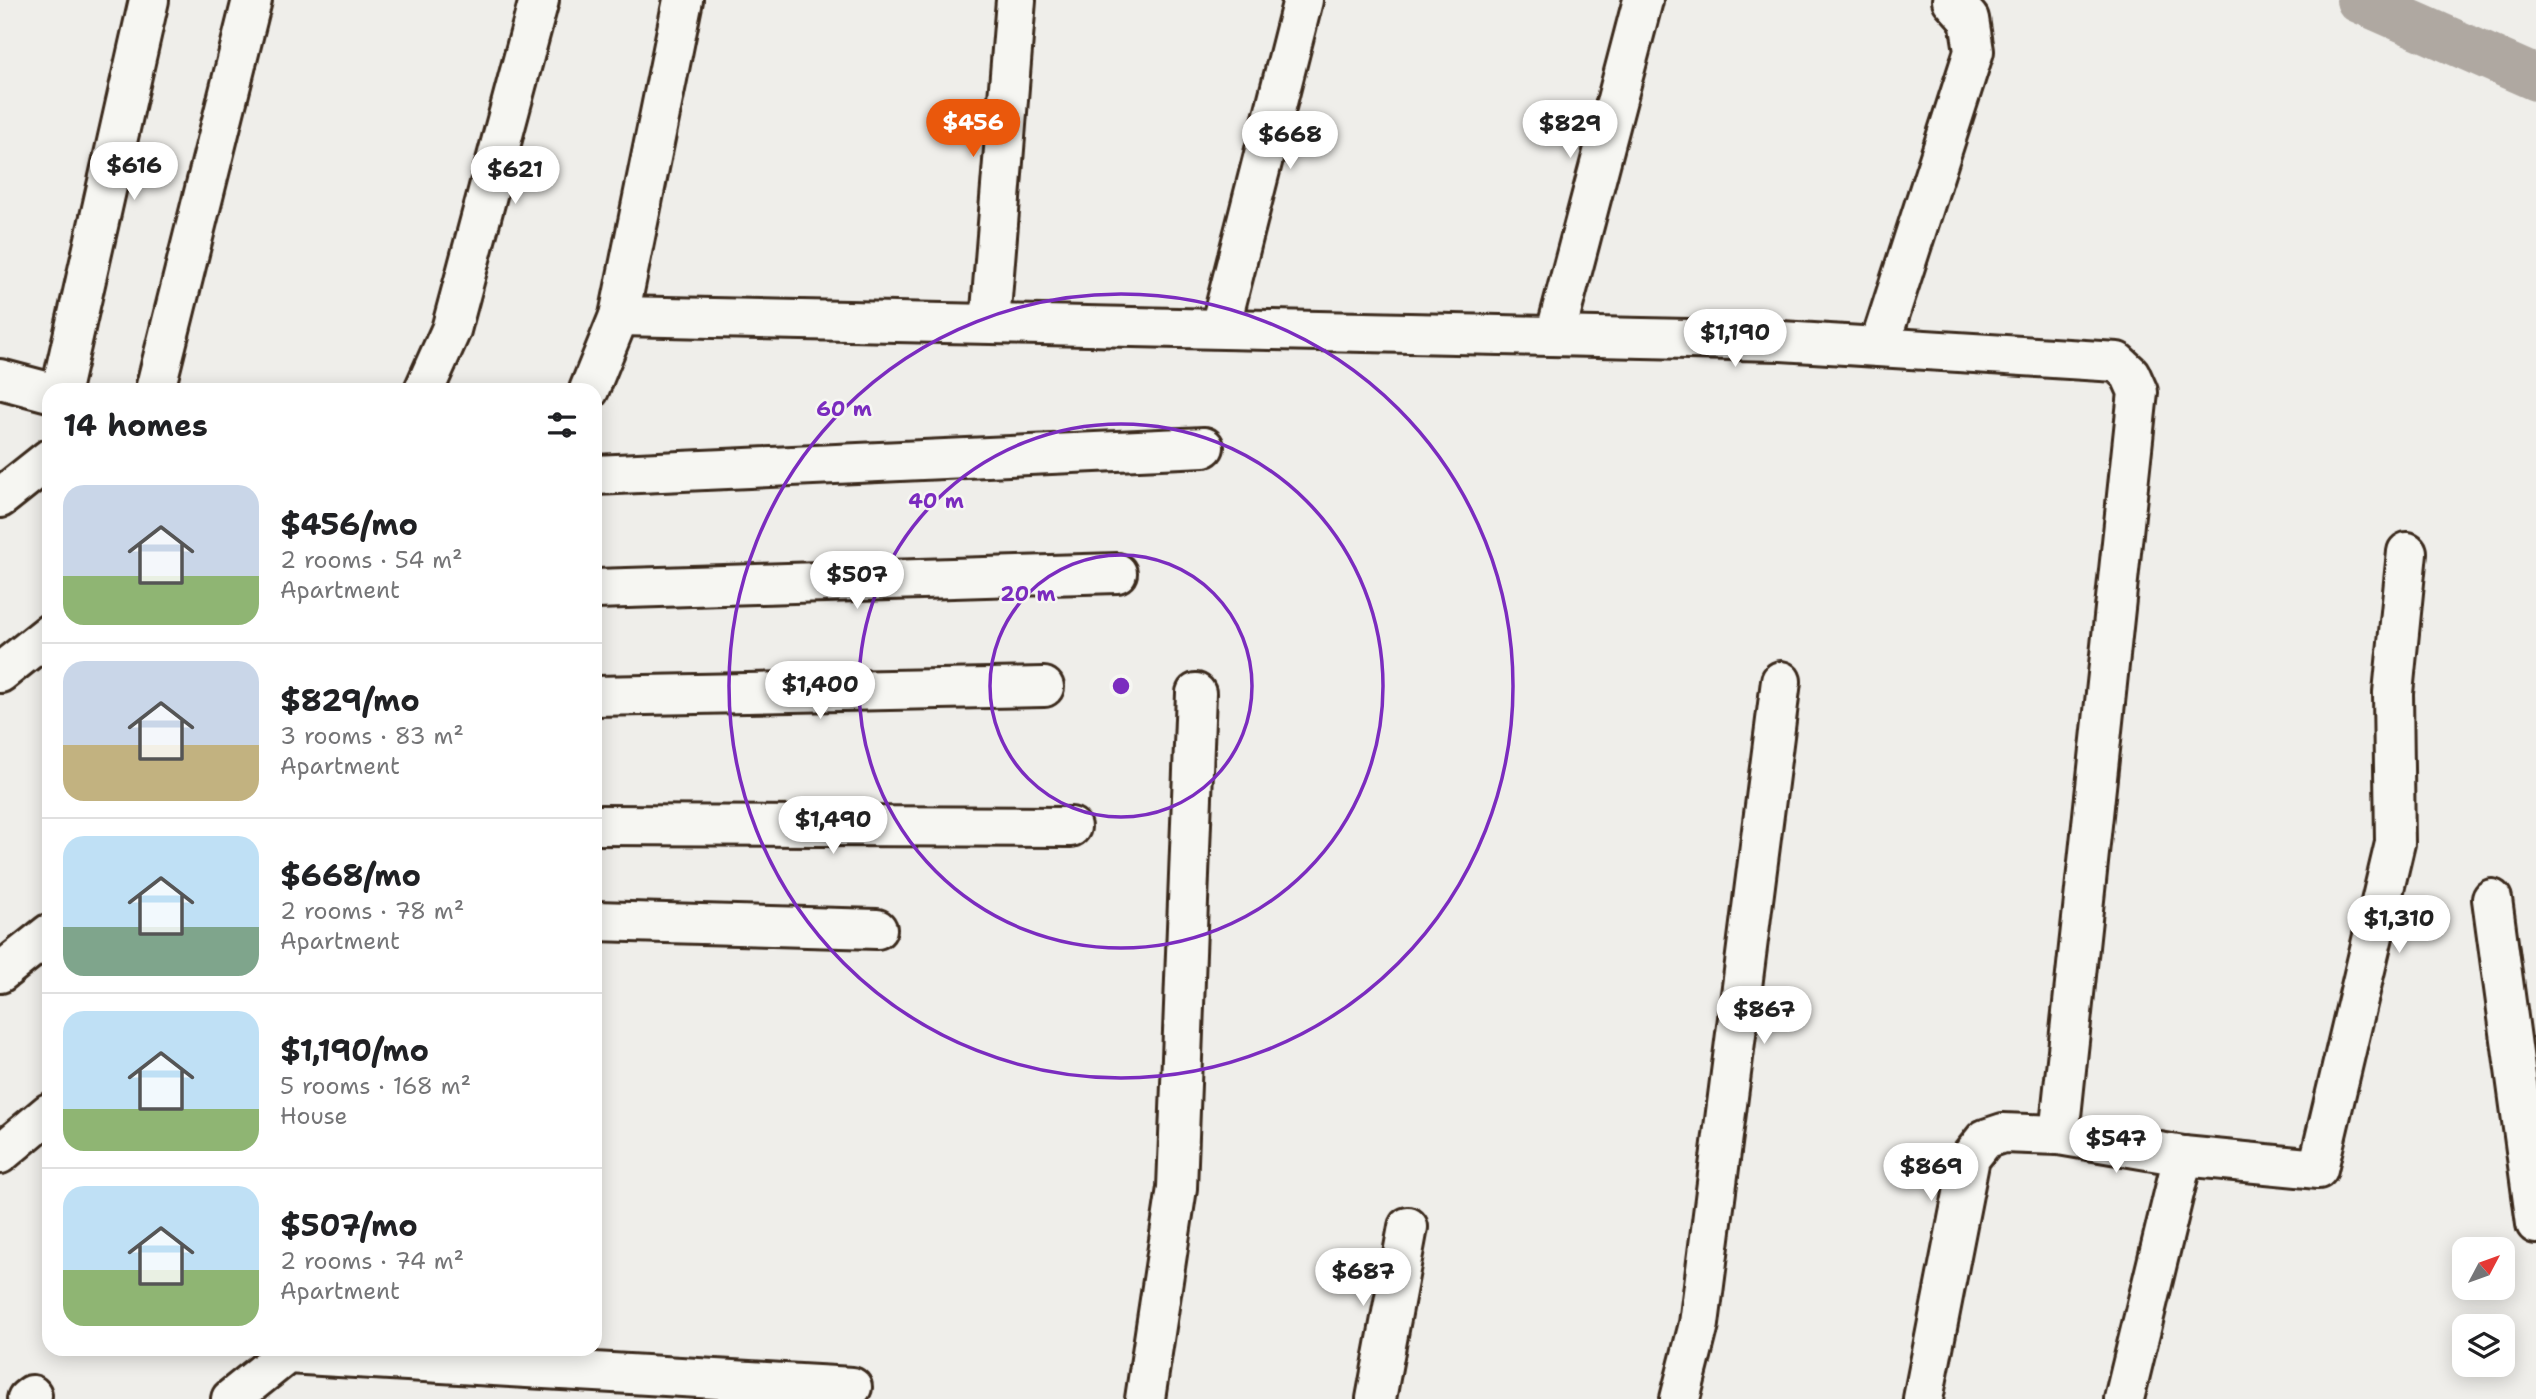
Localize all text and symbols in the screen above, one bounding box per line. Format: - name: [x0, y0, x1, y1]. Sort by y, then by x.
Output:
- pin: $456: [932, 100, 1014, 159]
- pin: $829: [1529, 100, 1611, 160]
- text: $456: [942, 107, 1004, 137]
- text: $829: [1539, 108, 1601, 138]
- pin: $668: [1249, 111, 1331, 171]
- text: $668: [1258, 119, 1322, 149]
- pin: $616: [93, 142, 175, 202]
- pin: $621: [474, 146, 556, 206]
- text: $616: [106, 150, 162, 180]
- text: $621: [487, 154, 543, 184]
- pin: $1,190: [1678, 310, 1792, 369]
- text: $1,190: [1700, 317, 1770, 347]
- text: 60 m: [816, 395, 872, 423]
- text: 14 homes: [63, 405, 208, 446]
- icon: filters: [543, 406, 581, 444]
- text: 40 m: [908, 487, 964, 515]
- text: $456/mo: [280, 504, 418, 545]
- icon: home: [119, 513, 203, 597]
- text: 2 rooms · 54 m²: [280, 545, 463, 575]
- pin: $507: [816, 552, 898, 611]
- text: $507: [826, 559, 888, 589]
- text: Apartment: [280, 575, 400, 605]
- text: 20 m: [1000, 580, 1056, 608]
- pin: $1,400: [763, 662, 877, 721]
- text: $1,400: [781, 669, 859, 699]
- centre of rings: [1109, 674, 1133, 698]
- text: $829/mo: [280, 680, 420, 721]
- icon: home: [119, 689, 203, 773]
- text: 3 rooms · 83 m²: [280, 721, 464, 751]
- text: Apartment: [280, 751, 400, 781]
- pin: $1,490: [776, 796, 890, 856]
- text: $1,490: [795, 804, 872, 834]
- text: $668/mo: [280, 855, 421, 896]
- icon: home: [119, 864, 203, 948]
- pin: $1,310: [2342, 895, 2456, 955]
- text: 2 rooms · 78 m²: [280, 896, 464, 926]
- text: $1,310: [2363, 903, 2435, 933]
- text: Apartment: [280, 926, 400, 956]
- pin: $867: [1723, 986, 1805, 1046]
- text: $867: [1733, 994, 1795, 1024]
- text: $1,190/mo: [280, 1030, 429, 1071]
- icon: home: [119, 1039, 203, 1123]
- text: 5 rooms · 168 m²: [280, 1071, 471, 1101]
- text: House: [280, 1101, 348, 1131]
- pin: $547: [2075, 1116, 2157, 1175]
- text: $547: [2085, 1123, 2147, 1153]
- pin: $869: [1890, 1144, 1972, 1203]
- text: $869: [1899, 1151, 1963, 1181]
- text: $507/mo: [280, 1205, 418, 1246]
- icon: home: [119, 1214, 203, 1298]
- north arrow: [2452, 1237, 2515, 1300]
- map controls: [2452, 1237, 2515, 1377]
- text: 2 rooms · 74 m²: [280, 1246, 464, 1276]
- pin: $687: [1322, 1248, 1404, 1308]
- text: $687: [1331, 1256, 1395, 1286]
- text: Apartment: [280, 1276, 400, 1306]
- button: layers: [2452, 1314, 2515, 1377]

